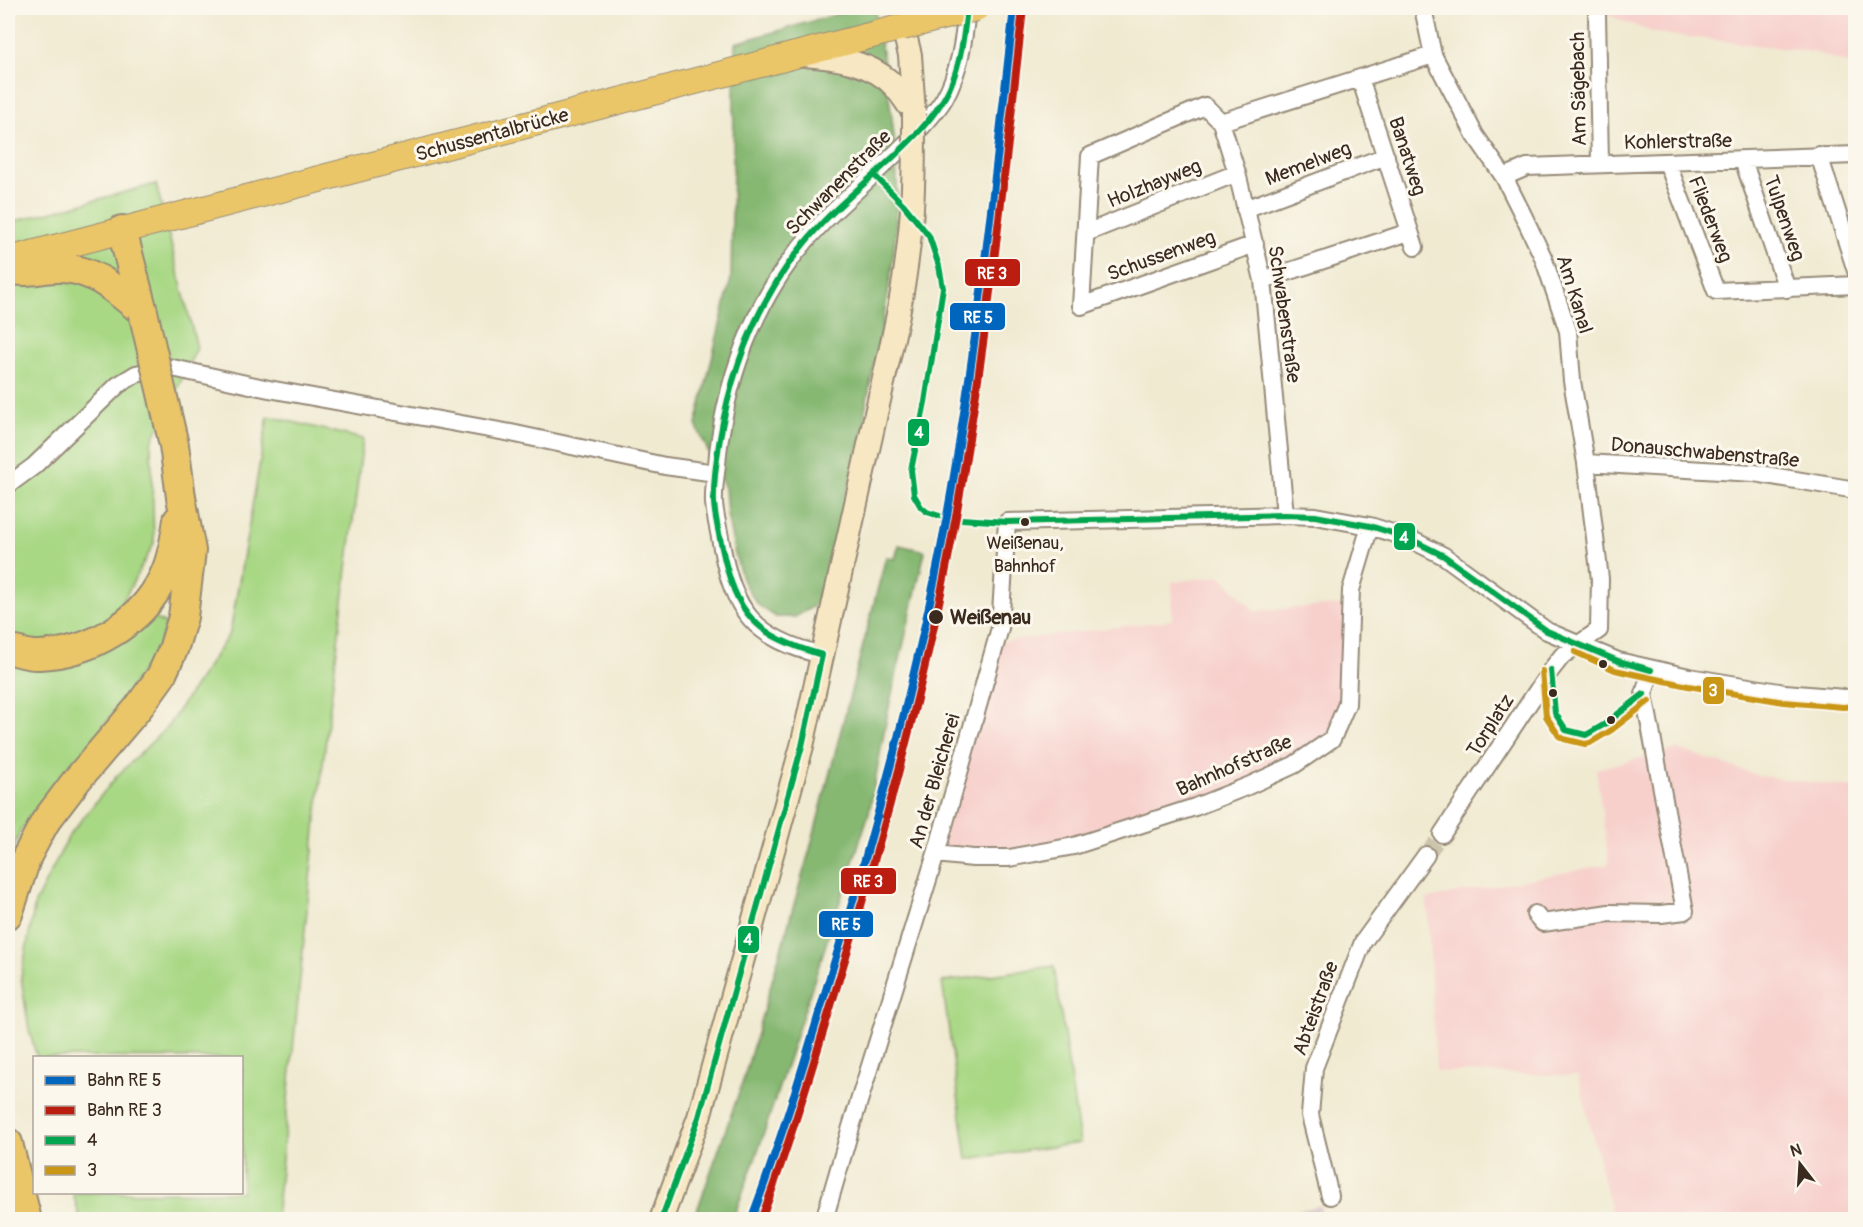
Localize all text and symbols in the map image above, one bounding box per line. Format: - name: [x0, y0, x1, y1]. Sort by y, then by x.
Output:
- street label: Am Sägebach: [1565, 32, 1592, 146]
- street label: Schussentalbrücke: [413, 102, 572, 167]
- street label: Banatweg: [1383, 114, 1432, 199]
- street label: Schwanenstraße: [780, 124, 897, 240]
- street label: Kohlerstraße: [1624, 128, 1732, 155]
- street label: Memelweg: [1262, 136, 1355, 191]
- street label: Holzhayweg: [1104, 153, 1205, 214]
- street label: Fliederweg: [1683, 172, 1738, 266]
- street label: Tulpenweg: [1758, 172, 1811, 264]
- street label: Schussenweg: [1104, 224, 1219, 287]
- street label: Schwabenstraße: [1262, 244, 1307, 384]
- street label: Am Kanal: [1551, 252, 1598, 336]
- line badge: RE 3: [964, 258, 1021, 287]
- text: RE 3: [977, 264, 1007, 284]
- line badge: RE 5: [949, 302, 1006, 331]
- text: RE 5: [963, 308, 993, 328]
- line badge: 4: [907, 418, 930, 447]
- text: 4: [914, 423, 924, 443]
- street label: Donauschwabenstraße: [1610, 432, 1800, 473]
- marker: Weißenau, Bahnhof: [1019, 516, 1031, 528]
- line badge: 4: [1393, 522, 1416, 551]
- text: 4: [1399, 528, 1409, 548]
- place label: Weißenau, Bahnhof: [986, 532, 1064, 578]
- place label: Weißenau: [950, 605, 1031, 630]
- marker: Weißenau: [927, 608, 945, 626]
- unlabelled marker: [1597, 658, 1609, 670]
- line badge: 3: [1702, 676, 1725, 705]
- text: 3: [1709, 681, 1718, 701]
- unlabelled marker: [1547, 687, 1559, 699]
- street label: Torplatz: [1461, 689, 1520, 761]
- street label: An der Bleicherei: [903, 711, 966, 851]
- unlabelled marker: [1605, 714, 1617, 726]
- street label: Bahnhofstraße: [1173, 729, 1296, 802]
- line badge: RE 3: [840, 867, 897, 895]
- text: RE 3: [853, 872, 883, 892]
- line badge: RE 5: [818, 910, 874, 938]
- text: RE 5: [831, 915, 861, 935]
- line badge: 4: [737, 925, 760, 954]
- text: 4: [743, 930, 753, 950]
- street label: Abteistraße: [1287, 957, 1344, 1059]
- legend: [33, 1056, 243, 1194]
- text: Bahn RE 5: [87, 1069, 162, 1092]
- text: Bahn RE 3: [87, 1099, 162, 1122]
- text: 4: [87, 1129, 98, 1152]
- north arrow: [1770, 1134, 1830, 1194]
- text: N: [1788, 1139, 1804, 1162]
- text: 3: [87, 1159, 97, 1182]

